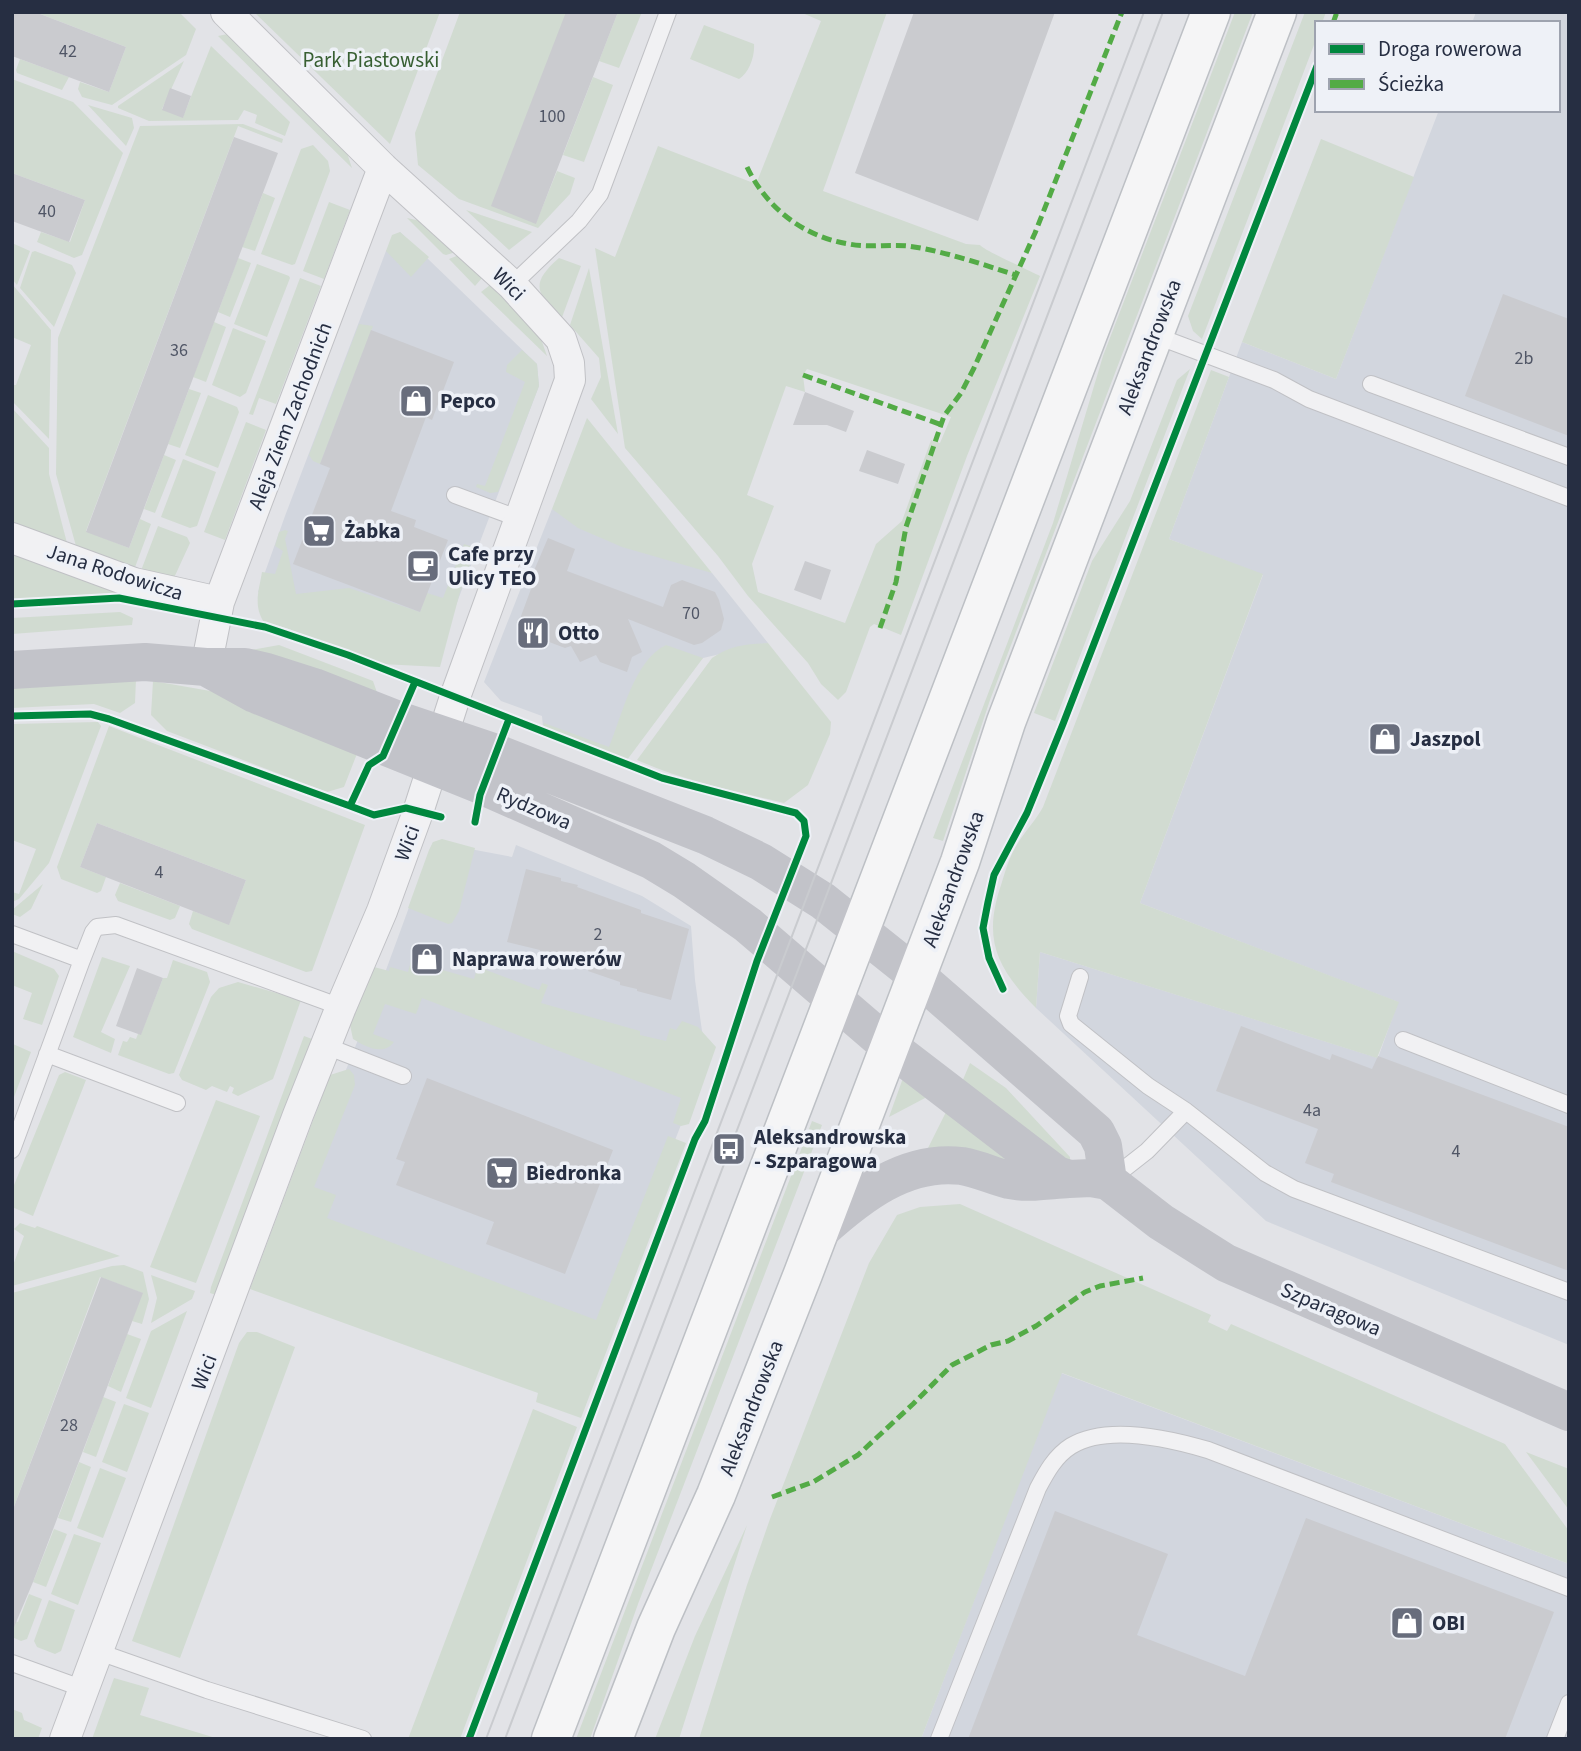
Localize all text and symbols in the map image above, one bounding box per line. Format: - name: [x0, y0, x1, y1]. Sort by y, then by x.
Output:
- legend: [1315, 21, 1560, 112]
- text: Droga rowerowa: [1378, 34, 1522, 64]
- house number: 42: [59, 39, 77, 64]
- park label: Park Piastowski: [302, 45, 440, 75]
- text: Ścieżka: [1378, 69, 1444, 99]
- house number: 100: [539, 104, 565, 129]
- house number: 40: [38, 199, 56, 224]
- street label: Wici: [486, 261, 532, 307]
- street label: Aleksandrowska: [1109, 275, 1189, 419]
- street label: Aleja Ziem Zachodnich: [240, 318, 340, 514]
- house number: 36: [170, 338, 188, 363]
- house number: 2b: [1515, 346, 1533, 371]
- shop icon: Pepco: [397, 382, 435, 420]
- place label: Pepco: [440, 386, 496, 416]
- supermarket icon: Żabka: [300, 512, 338, 550]
- place label: Żabka: [344, 516, 401, 546]
- street label: Jana Rodowicza: [43, 536, 187, 608]
- place label: Cafe przy Ulicy TEO: [448, 539, 536, 593]
- cafe icon: Cafe przy Ulicy TEO: [404, 547, 442, 585]
- house number: 70: [682, 601, 700, 626]
- restaurant icon: Otto: [514, 614, 552, 652]
- place label: Otto: [558, 618, 599, 648]
- shop icon: Jaszpol: [1366, 720, 1404, 758]
- place label: Jaszpol: [1410, 724, 1480, 754]
- street label: Rydzowa: [492, 779, 576, 837]
- street label: Aleksandrowska: [914, 807, 992, 951]
- street label: Wici: [387, 821, 427, 865]
- house number: 4: [155, 860, 164, 885]
- house number: 2: [594, 922, 603, 947]
- shop icon: Naprawa rowerów: [408, 940, 446, 978]
- place label: Naprawa rowerów: [452, 944, 622, 974]
- house number: 4a: [1303, 1098, 1321, 1123]
- place label: Aleksandrowska - Szparagowa: [753, 1122, 906, 1176]
- bus stop icon: Aleksandrowska - Szparagowa: [710, 1130, 748, 1168]
- house number: 4: [1452, 1139, 1461, 1164]
- supermarket icon: Biedronka: [483, 1154, 521, 1192]
- place label: Biedronka: [526, 1158, 622, 1188]
- street label: Szparagowa: [1276, 1274, 1386, 1344]
- street label: Aleksandrowska: [711, 1336, 791, 1480]
- street label: Wici: [183, 1350, 225, 1394]
- house number: 28: [60, 1413, 78, 1438]
- shop icon: OBI: [1388, 1604, 1426, 1642]
- place label: OBI: [1432, 1608, 1465, 1638]

